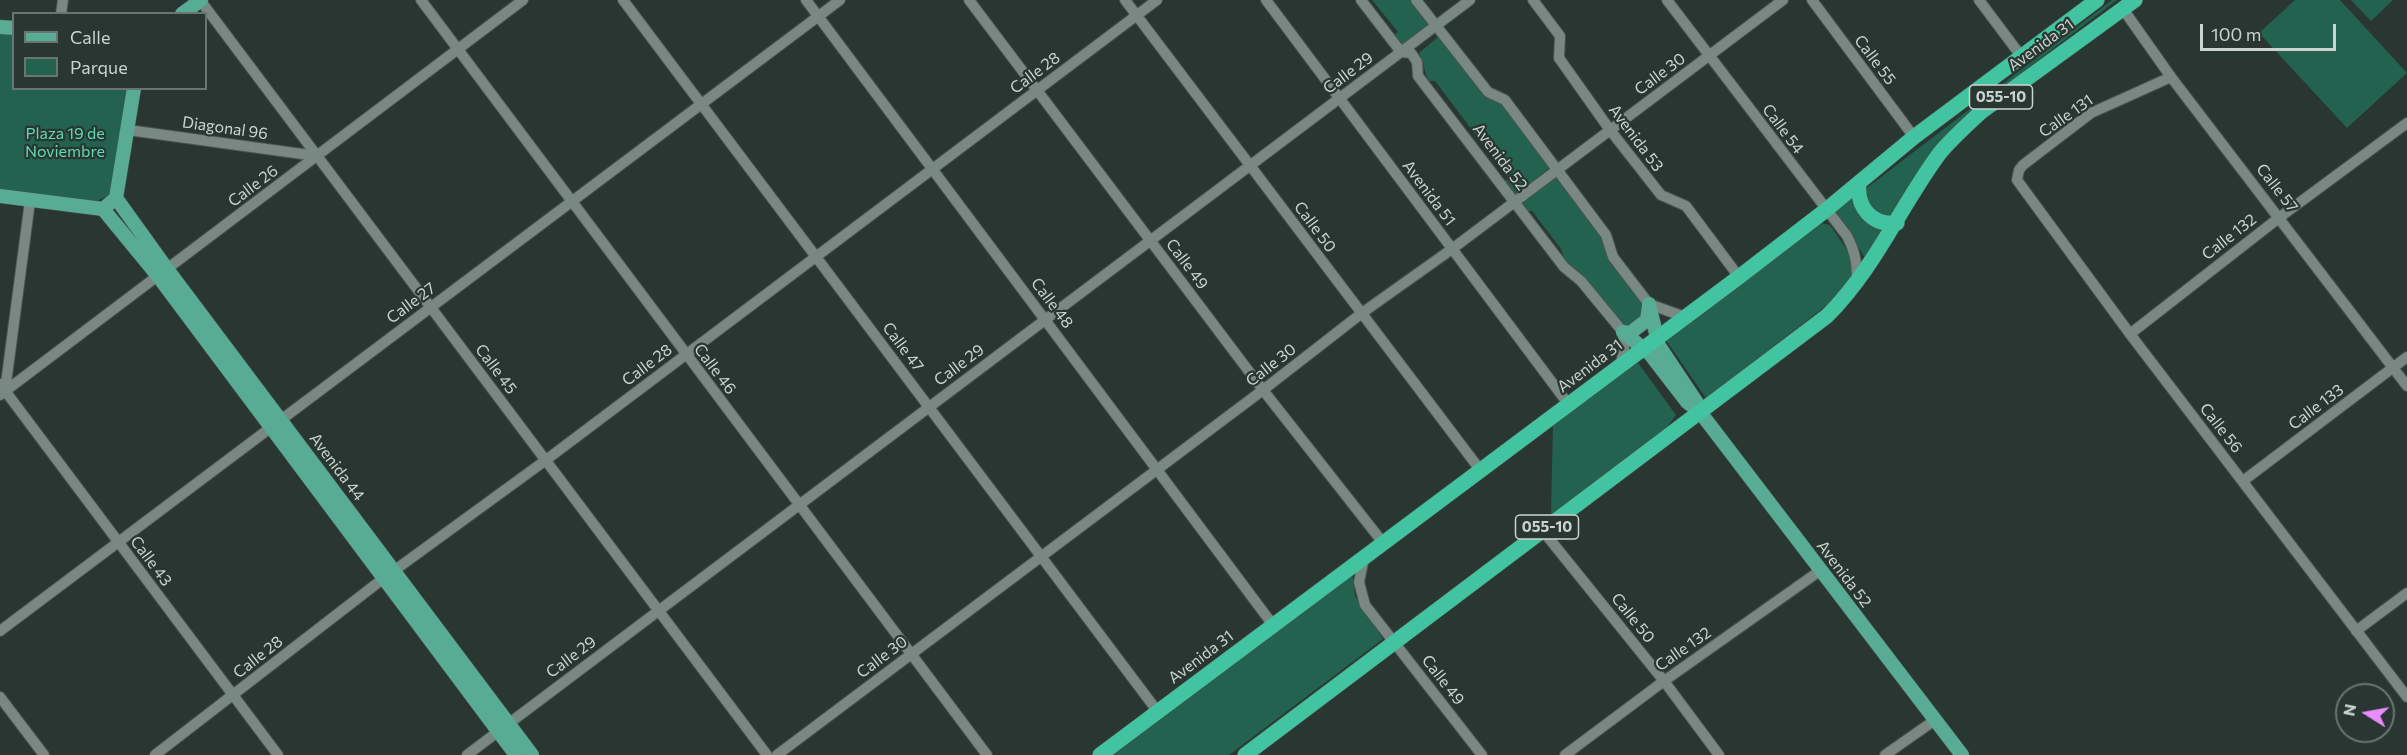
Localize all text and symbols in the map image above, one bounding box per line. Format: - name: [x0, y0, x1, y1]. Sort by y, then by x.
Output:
- legend: [12, 12, 207, 90]
- scale bar: [2203, 12, 2340, 50]
- street label: Avenida 31: [2004, 15, 2078, 75]
- text: 100 m: [2211, 23, 2261, 45]
- text: Calle: [70, 26, 110, 48]
- street label: Calle 55: [1850, 31, 1900, 89]
- street label: Calle 28: [1006, 48, 1064, 98]
- street label: Calle 29: [1319, 48, 1377, 98]
- street label: Calle 30: [1631, 49, 1689, 99]
- text: Parque: [70, 56, 128, 78]
- road number: 055-10: [1970, 85, 2032, 109]
- street label: Calle 131: [2035, 90, 2097, 142]
- street label: Calle 54: [1758, 100, 1808, 158]
- street label: Avenida 53: [1605, 101, 1667, 175]
- street label: Diagonal 96: [181, 112, 269, 144]
- street label: Avenida 52: [1469, 120, 1531, 194]
- park label: Plaza 19 de Noviembre: [25, 124, 105, 162]
- street label: Avenida 51: [1398, 157, 1460, 229]
- street label: Calle 57: [2252, 160, 2302, 216]
- street label: Calle 26: [224, 161, 282, 211]
- street label: Calle 50: [1290, 198, 1340, 256]
- street label: Calle 132: [2198, 210, 2260, 264]
- street label: Calle 49: [1162, 235, 1212, 293]
- street label: Calle 48: [1027, 274, 1077, 332]
- street label: Calle 27: [383, 278, 439, 328]
- street label: Calle 47: [878, 319, 928, 375]
- street label: Avenida 31: [1554, 335, 1626, 397]
- street label: Calle 30: [1242, 339, 1300, 391]
- street label: Calle 45: [471, 340, 521, 398]
- street label: Calle 28: [618, 340, 676, 390]
- street label: Calle 46: [690, 340, 740, 398]
- street label: Calle 29: [930, 340, 988, 390]
- street label: Calle 133: [2285, 380, 2347, 434]
- street label: Calle 56: [2196, 399, 2246, 457]
- street label: Avenida 44: [305, 429, 369, 505]
- road number: 055-10: [1516, 515, 1578, 539]
- street label: Calle 43: [126, 532, 176, 590]
- street label: Avenida 52: [1813, 537, 1875, 611]
- street label: Calle 50: [1607, 589, 1659, 647]
- street label: Calle 132: [1651, 623, 1715, 675]
- street label: Avenida 31: [1165, 626, 1237, 688]
- street label: Calle 28: [229, 632, 287, 682]
- street label: Calle 29: [542, 632, 600, 682]
- street label: Calle 30: [853, 632, 911, 682]
- street label: Calle 49: [1417, 651, 1469, 709]
- north arrow: [2335, 683, 2395, 743]
- text: N: [2338, 702, 2359, 718]

